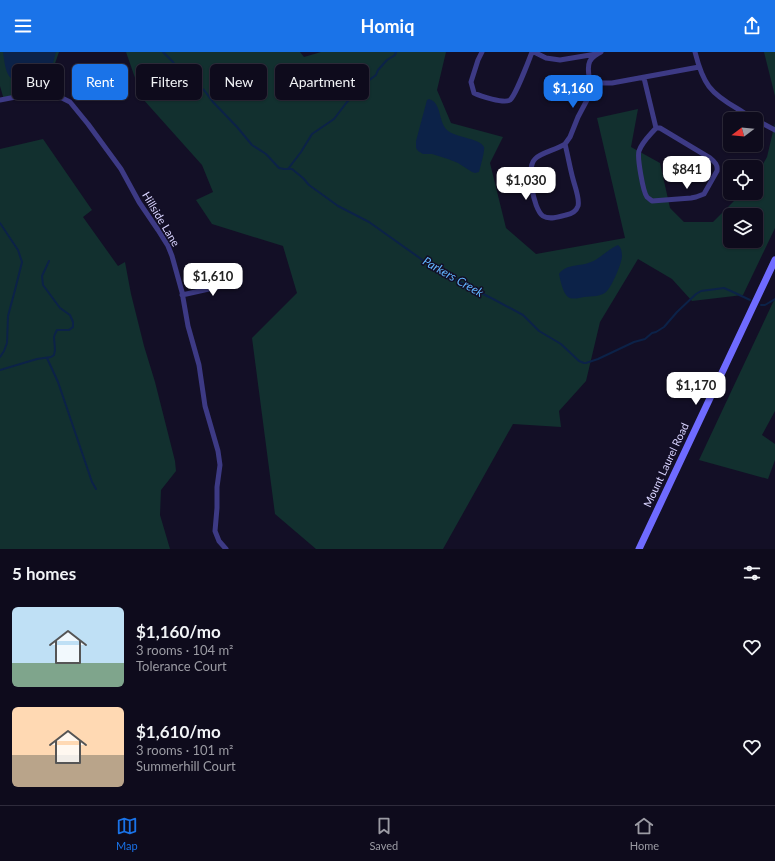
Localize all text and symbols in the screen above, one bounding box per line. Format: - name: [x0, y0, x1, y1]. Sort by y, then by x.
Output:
- icon: menu: [12, 15, 34, 37]
- text: Homiq: [361, 15, 414, 37]
- icon: share: [741, 15, 763, 37]
- chip: Buy: [12, 64, 64, 100]
- chip: Rent: [72, 64, 128, 100]
- chip: Filters: [136, 64, 202, 100]
- chip: New: [210, 64, 267, 100]
- chip: Apartment: [275, 64, 369, 100]
- pin: $1,160: [540, 75, 606, 109]
- text: $1,160: [553, 80, 593, 96]
- north arrow: [723, 112, 763, 152]
- map controls: [723, 112, 763, 248]
- pin: $841: [663, 156, 711, 190]
- button: locate: [723, 160, 763, 200]
- text: $841: [672, 161, 702, 177]
- pin: $1,030: [493, 167, 559, 201]
- text: $1,030: [506, 172, 546, 188]
- street label: Hillside Lane: [140, 189, 183, 249]
- button: layers: [723, 208, 763, 248]
- water label: Parkers Creek: [420, 253, 487, 300]
- pin: $1,610: [180, 263, 246, 297]
- text: $1,610: [193, 268, 233, 284]
- pin: $1,170: [663, 372, 729, 406]
- text: $1,170: [676, 377, 716, 393]
- street label: Mount Laurel Road: [640, 420, 691, 509]
- icon: filters: [741, 562, 763, 584]
- text: 5 homes: [12, 563, 76, 584]
- text: $1,160/mo: [136, 621, 221, 642]
- icon: home: [44, 623, 92, 671]
- icon: heart: [741, 636, 763, 658]
- text: 3 rooms · 104 m²: [136, 642, 233, 658]
- text: Tolerance Court: [136, 658, 227, 674]
- text: $1,610/mo: [136, 721, 221, 742]
- icon: home: [44, 723, 92, 771]
- icon: heart: [741, 736, 763, 758]
- text: 3 rooms · 101 m²: [136, 742, 233, 758]
- text: Summerhill Court: [136, 758, 236, 774]
- tab: Map: [116, 815, 138, 852]
- tab: Saved: [369, 815, 398, 852]
- tab: Home: [630, 815, 659, 852]

